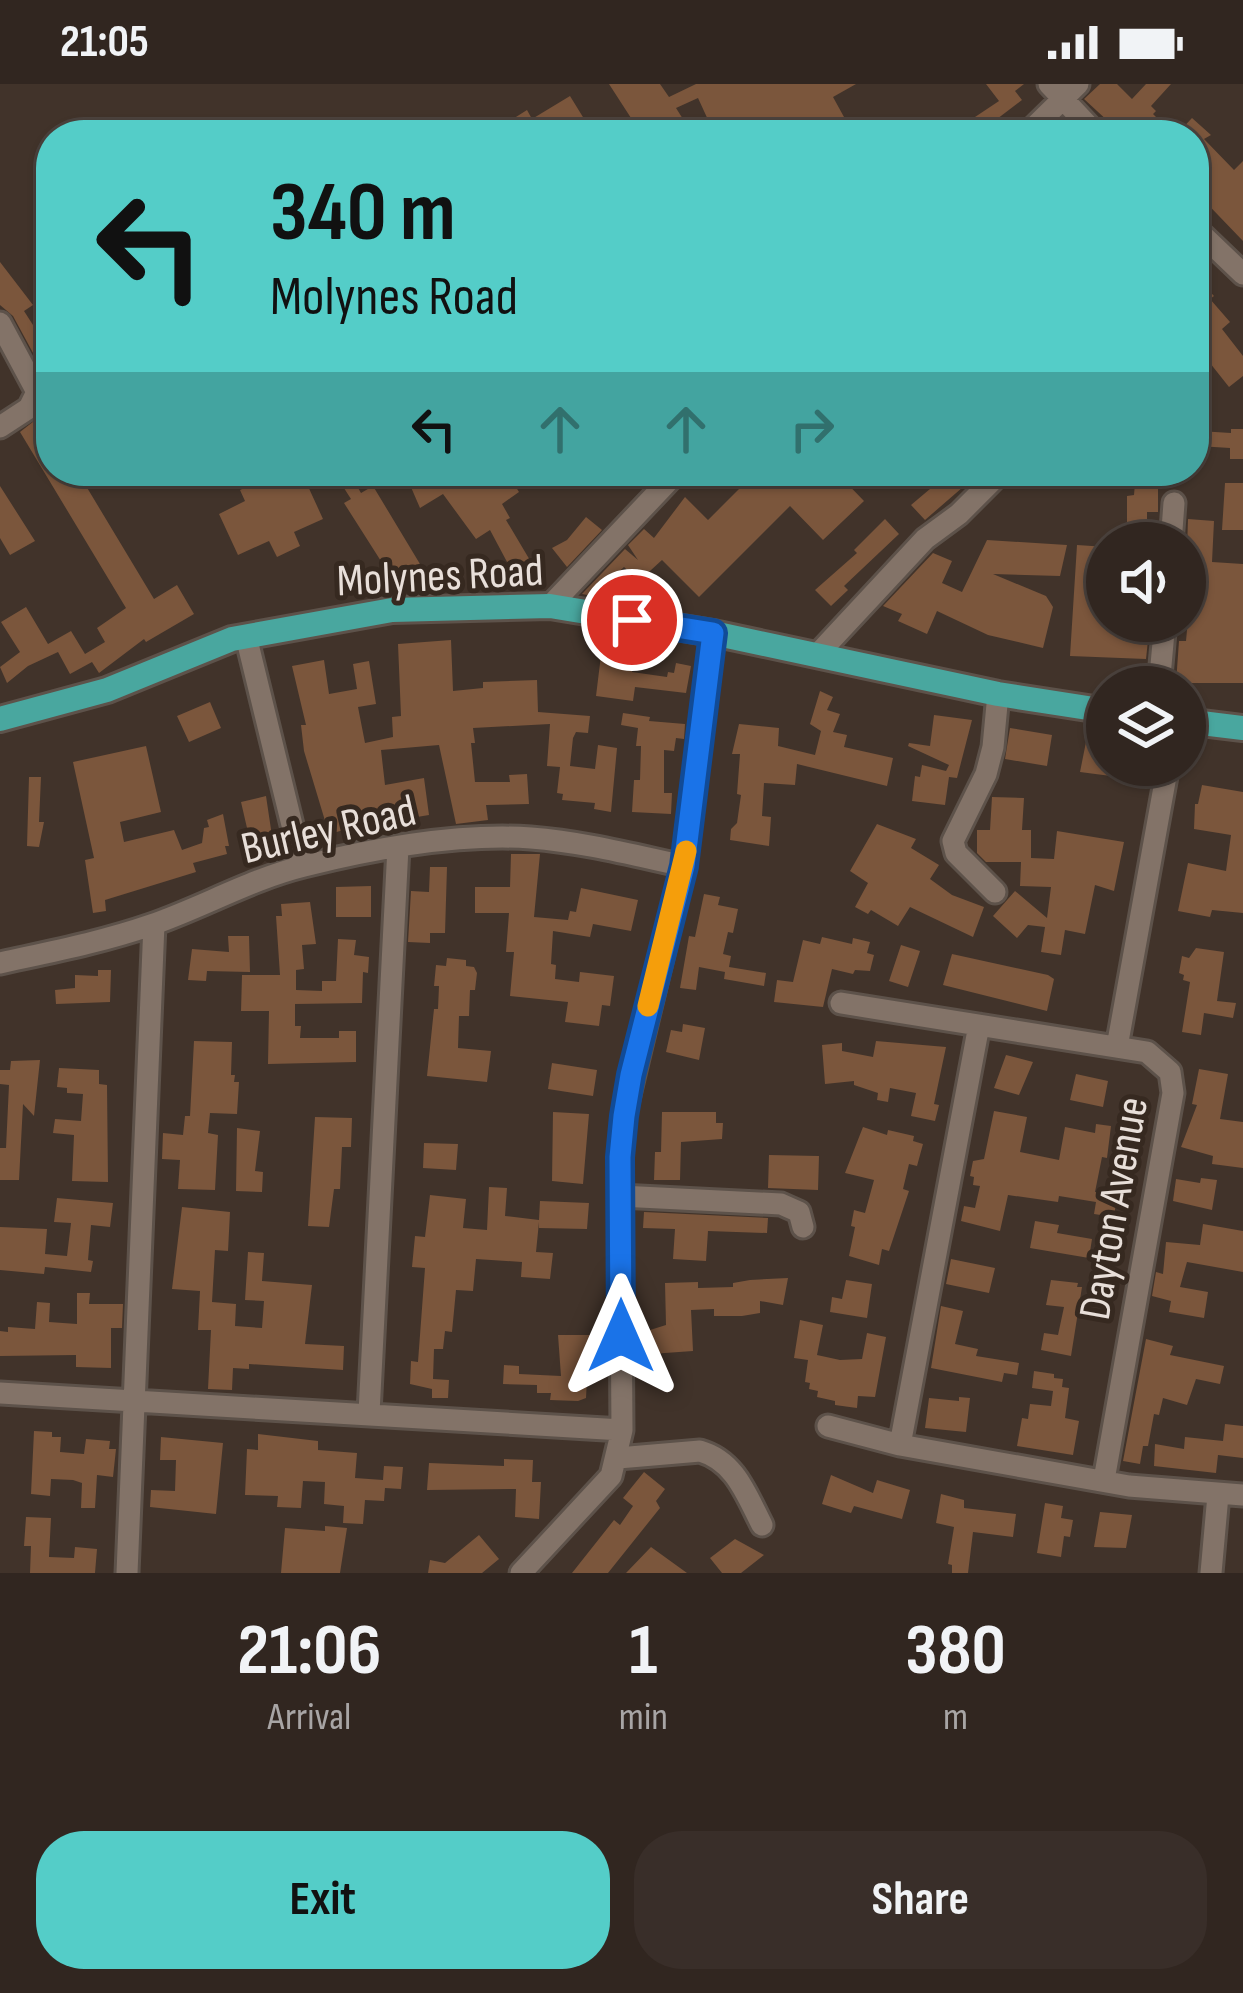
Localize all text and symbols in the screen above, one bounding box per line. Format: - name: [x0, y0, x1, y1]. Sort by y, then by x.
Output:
- text: 21:05: [60, 15, 149, 70]
- text: 340 m: [270, 163, 456, 264]
- icon: left: [72, 168, 228, 324]
- text: Molynes Road: [270, 265, 518, 330]
- icon: left: [401, 396, 467, 462]
- icon: ahead: [527, 396, 593, 462]
- icon: ahead: [653, 396, 719, 462]
- icon: right: [779, 396, 845, 462]
- map controls: [1086, 522, 1206, 786]
- button: sound: [1086, 522, 1206, 642]
- street label: Molynes Road: [335, 544, 545, 609]
- pin: [581, 569, 683, 671]
- icon: arrive: [599, 587, 665, 653]
- button: layers: [1086, 666, 1206, 786]
- street label: Burley Road: [236, 784, 421, 877]
- street label: Dayton Avenue: [1068, 1093, 1161, 1324]
- position arrow: [558, 1273, 684, 1399]
- text: 21:06: [237, 1608, 382, 1695]
- text: 1: [629, 1608, 657, 1695]
- text: 380: [905, 1608, 1006, 1695]
- text: Arrival: [267, 1694, 351, 1741]
- text: min: [619, 1694, 668, 1741]
- text: m: [943, 1694, 968, 1741]
- button: Exit: [36, 1831, 610, 1969]
- button: Share: [634, 1831, 1207, 1969]

